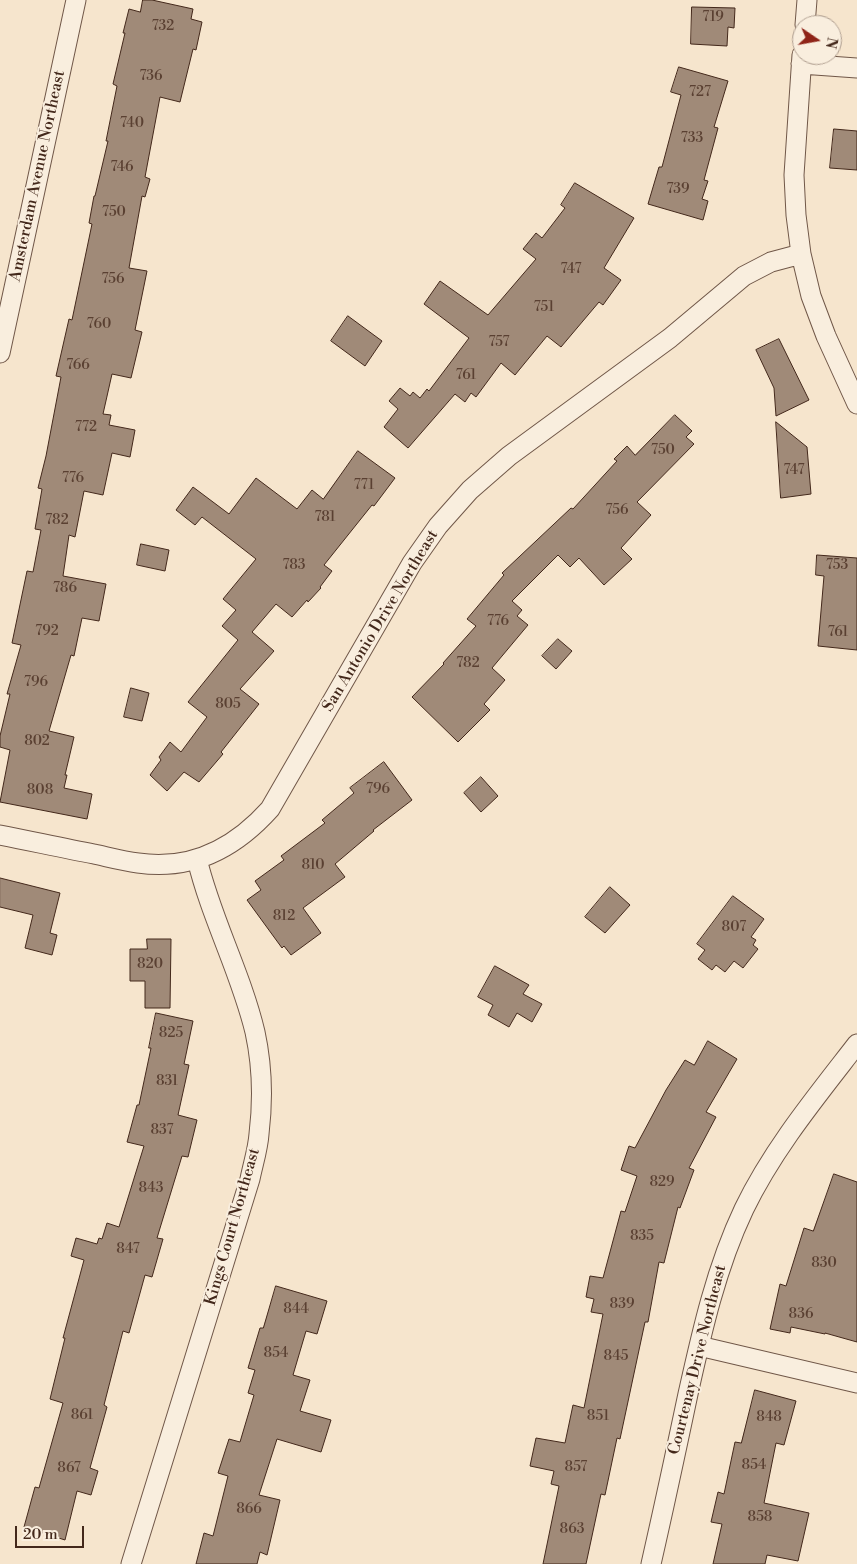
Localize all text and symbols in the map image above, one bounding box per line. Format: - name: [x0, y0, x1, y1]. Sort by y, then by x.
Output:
- house number: 719: [702, 10, 724, 26]
- north arrow: [792, 15, 842, 65]
- house number: 732: [152, 19, 174, 35]
- text: N: [821, 36, 841, 50]
- street label: Amsterdam Avenue Northeast: [6, 69, 70, 283]
- house number: 736: [139, 69, 163, 85]
- house number: 727: [689, 85, 711, 101]
- house number: 740: [120, 116, 144, 132]
- house number: 733: [681, 131, 703, 147]
- house number: 746: [110, 160, 134, 176]
- house number: 739: [666, 182, 690, 198]
- house number: 750: [102, 205, 126, 221]
- house number: 747: [560, 262, 582, 278]
- house number: 756: [102, 272, 124, 288]
- house number: 751: [534, 300, 554, 316]
- house number: 760: [87, 317, 111, 333]
- house number: 757: [488, 335, 510, 351]
- house number: 766: [66, 358, 90, 374]
- house number: 761: [456, 368, 476, 384]
- house number: 772: [75, 420, 97, 436]
- house number: 750: [651, 443, 675, 459]
- house number: 747: [783, 463, 805, 479]
- house number: 776: [62, 471, 84, 487]
- house number: 771: [354, 478, 374, 494]
- house number: 756: [606, 503, 628, 519]
- house number: 781: [314, 510, 336, 526]
- house number: 782: [45, 513, 69, 529]
- street label: San Antonio Drive Northeast: [319, 527, 443, 715]
- house number: 783: [282, 558, 306, 574]
- house number: 753: [826, 558, 848, 574]
- house number: 786: [53, 581, 77, 597]
- house number: 776: [487, 614, 509, 630]
- house number: 792: [35, 624, 59, 640]
- house number: 761: [828, 625, 848, 641]
- house number: 782: [456, 656, 480, 672]
- house number: 796: [24, 675, 48, 691]
- house number: 805: [215, 697, 241, 713]
- house number: 802: [24, 734, 50, 750]
- house number: 796: [366, 782, 390, 798]
- house number: 808: [27, 783, 53, 799]
- house number: 810: [301, 858, 325, 874]
- house number: 812: [273, 909, 295, 925]
- house number: 807: [722, 920, 746, 936]
- house number: 820: [137, 957, 163, 973]
- house number: 825: [159, 1026, 183, 1042]
- house number: 831: [156, 1074, 178, 1090]
- house number: 837: [150, 1123, 174, 1139]
- street label: Kings Court Northeast: [201, 1146, 265, 1308]
- house number: 829: [649, 1175, 675, 1191]
- house number: 843: [139, 1181, 163, 1197]
- house number: 835: [630, 1229, 654, 1245]
- house number: 847: [116, 1242, 140, 1258]
- house number: 830: [811, 1256, 837, 1272]
- street label: Courtenay Drive Northeast: [665, 1263, 731, 1457]
- house number: 839: [610, 1297, 634, 1313]
- house number: 844: [283, 1302, 309, 1318]
- house number: 836: [789, 1307, 813, 1323]
- house number: 854: [264, 1346, 288, 1362]
- house number: 845: [604, 1349, 628, 1365]
- house number: 861: [71, 1408, 93, 1424]
- house number: 851: [587, 1409, 609, 1425]
- house number: 848: [756, 1410, 782, 1426]
- house number: 854: [742, 1458, 766, 1474]
- house number: 857: [565, 1460, 587, 1476]
- house number: 867: [57, 1461, 81, 1477]
- house number: 866: [236, 1502, 262, 1518]
- house number: 858: [748, 1510, 772, 1526]
- scale bar: [18, 1516, 86, 1548]
- house number: 863: [560, 1522, 584, 1538]
- text: 20 m: [23, 1525, 58, 1544]

